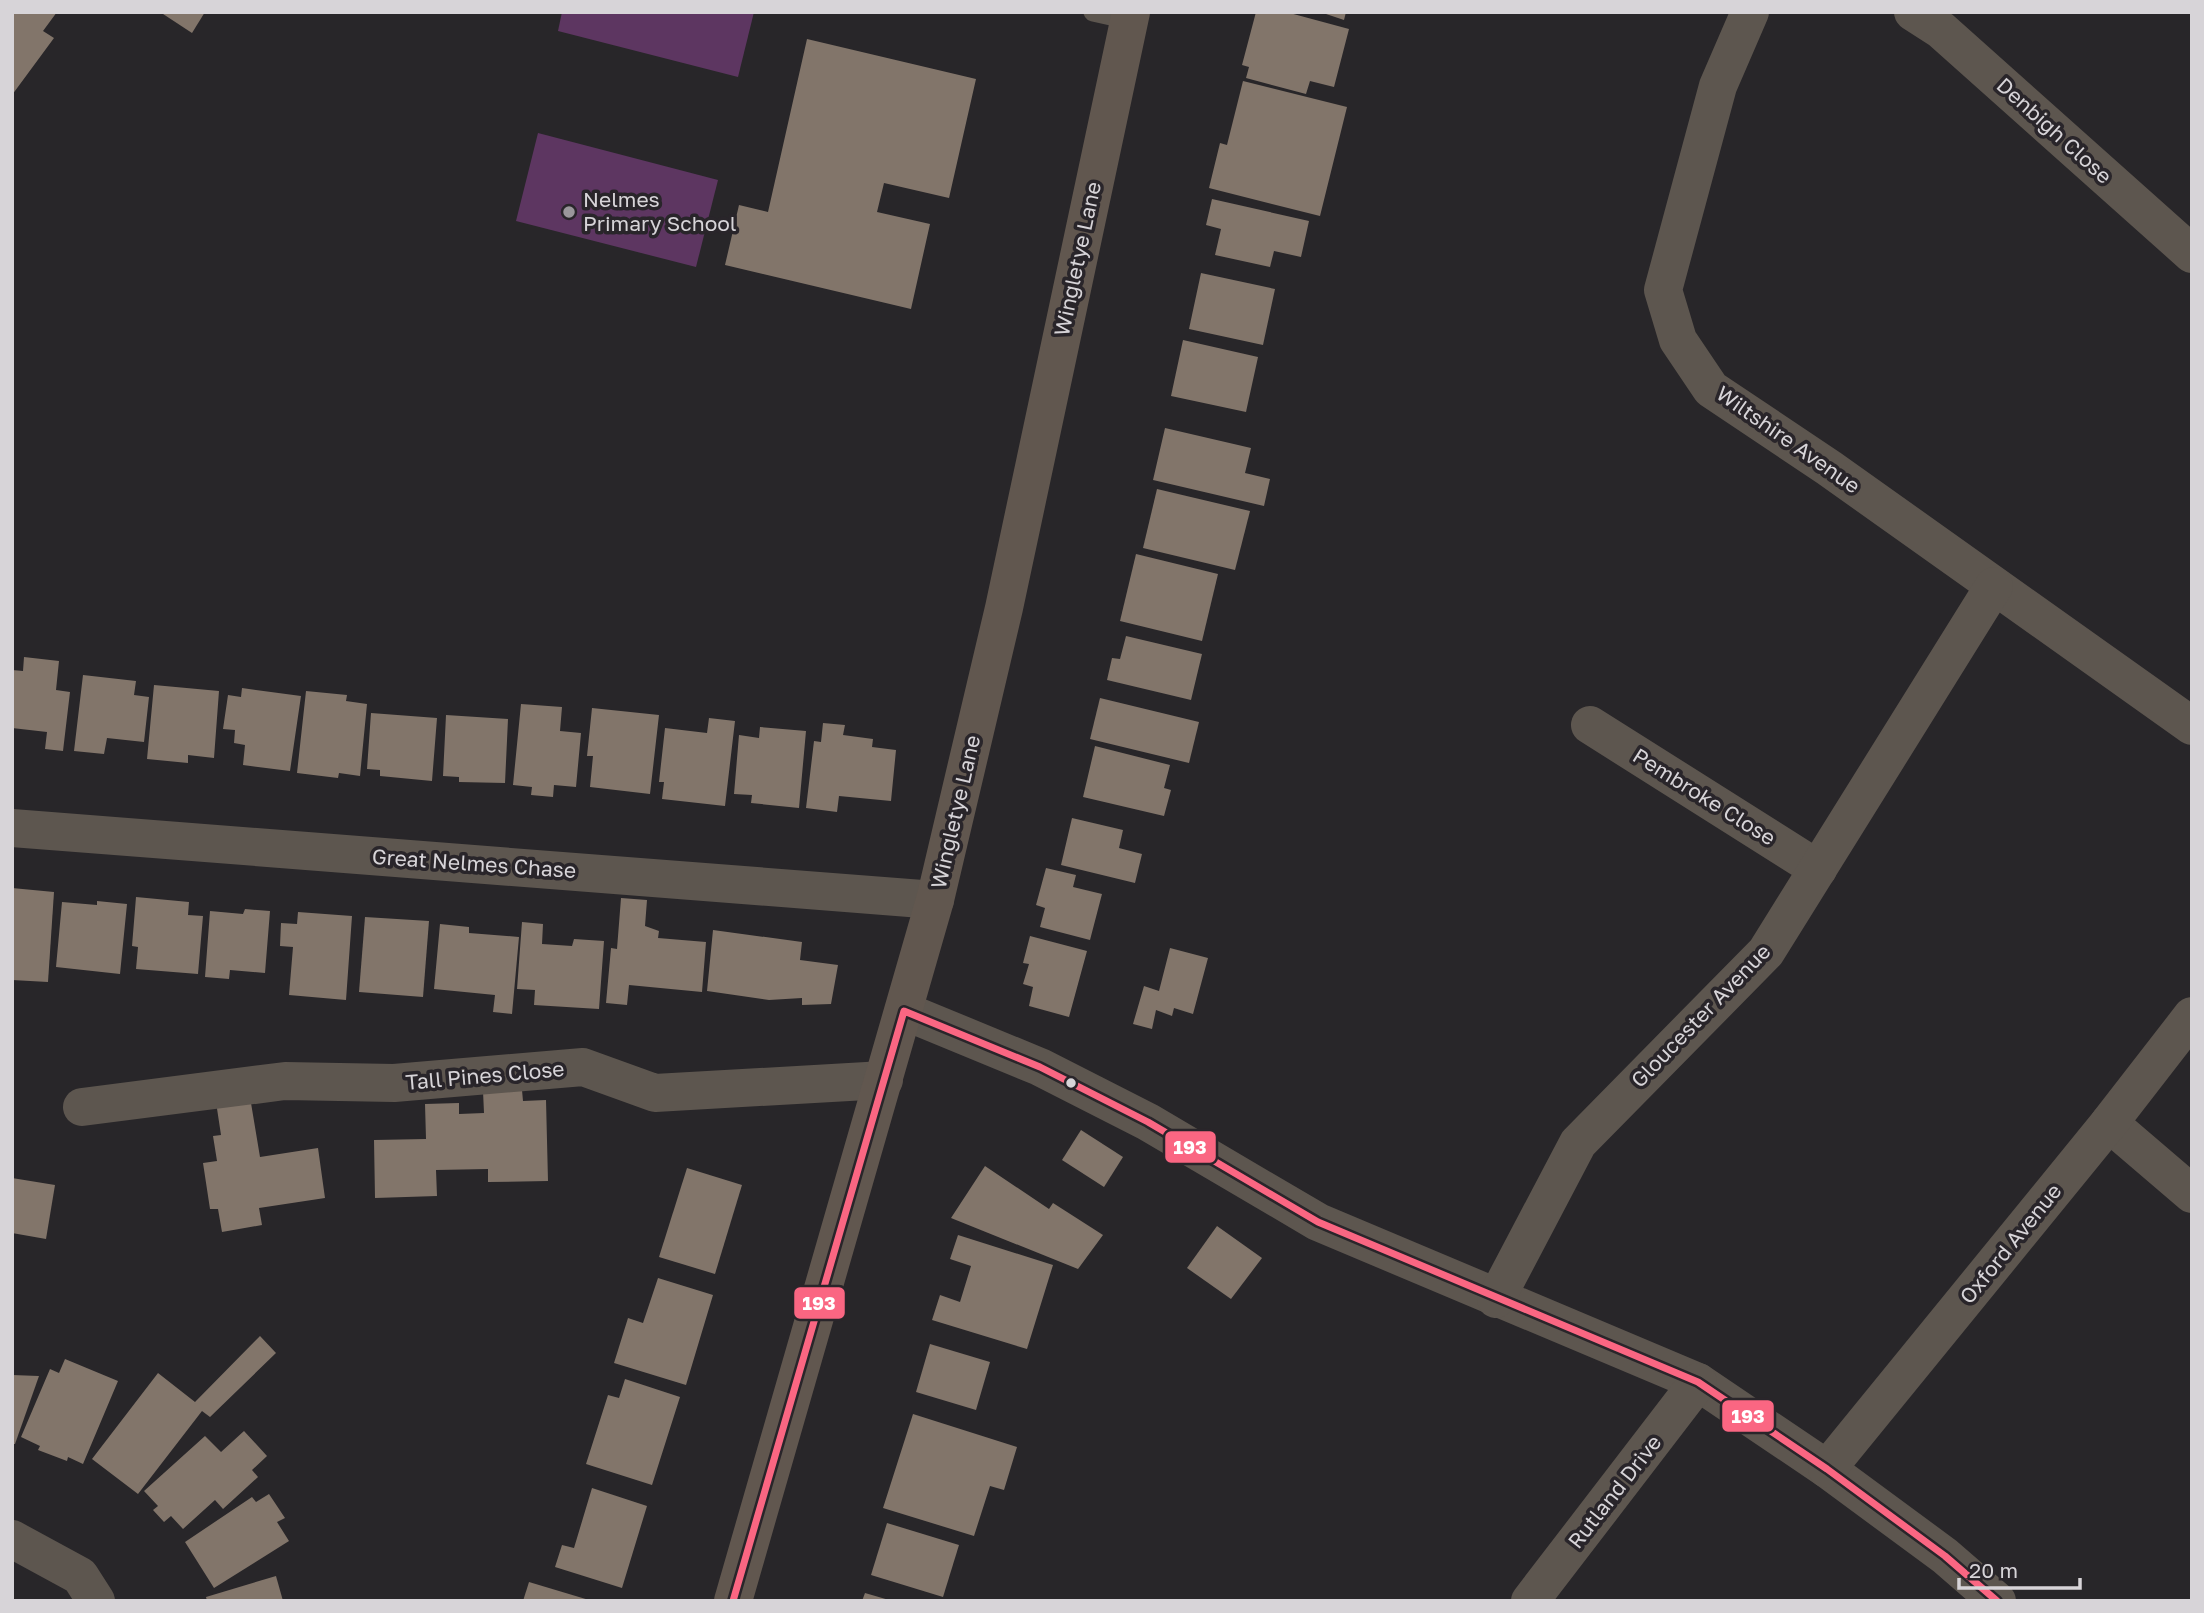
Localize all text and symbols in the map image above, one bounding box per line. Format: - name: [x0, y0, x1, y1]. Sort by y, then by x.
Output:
- street label: Denbigh Close: [1992, 72, 2118, 189]
- street label: Wingletye Lane: [1048, 179, 1106, 338]
- place label: Nelmes Primary School: [583, 186, 737, 236]
- marker: Nelmes Primary School: [561, 204, 577, 220]
- street label: Wiltshire Avenue: [1712, 380, 1866, 498]
- street label: Wingletye Lane: [925, 732, 985, 891]
- street label: Pembroke Close: [1628, 742, 1781, 850]
- street label: Great Nelmes Chase: [371, 843, 577, 883]
- street label: Gloucester Avenue: [1625, 938, 1775, 1093]
- street label: Tall Pines Close: [404, 1055, 565, 1095]
- unlabelled marker: [1064, 1076, 1078, 1090]
- line badge: 193: [1164, 1130, 1217, 1164]
- text: 193: [1173, 1135, 1207, 1158]
- street label: Oxford Avenue: [1954, 1178, 2067, 1309]
- line badge: 193: [793, 1286, 846, 1320]
- text: 193: [802, 1291, 836, 1314]
- line badge: 193: [1721, 1399, 1775, 1433]
- text: 193: [1731, 1404, 1765, 1427]
- street label: Rutland Drive: [1562, 1430, 1667, 1553]
- scale bar: [1959, 1546, 2080, 1590]
- text: 20 m: [1969, 1557, 2018, 1583]

